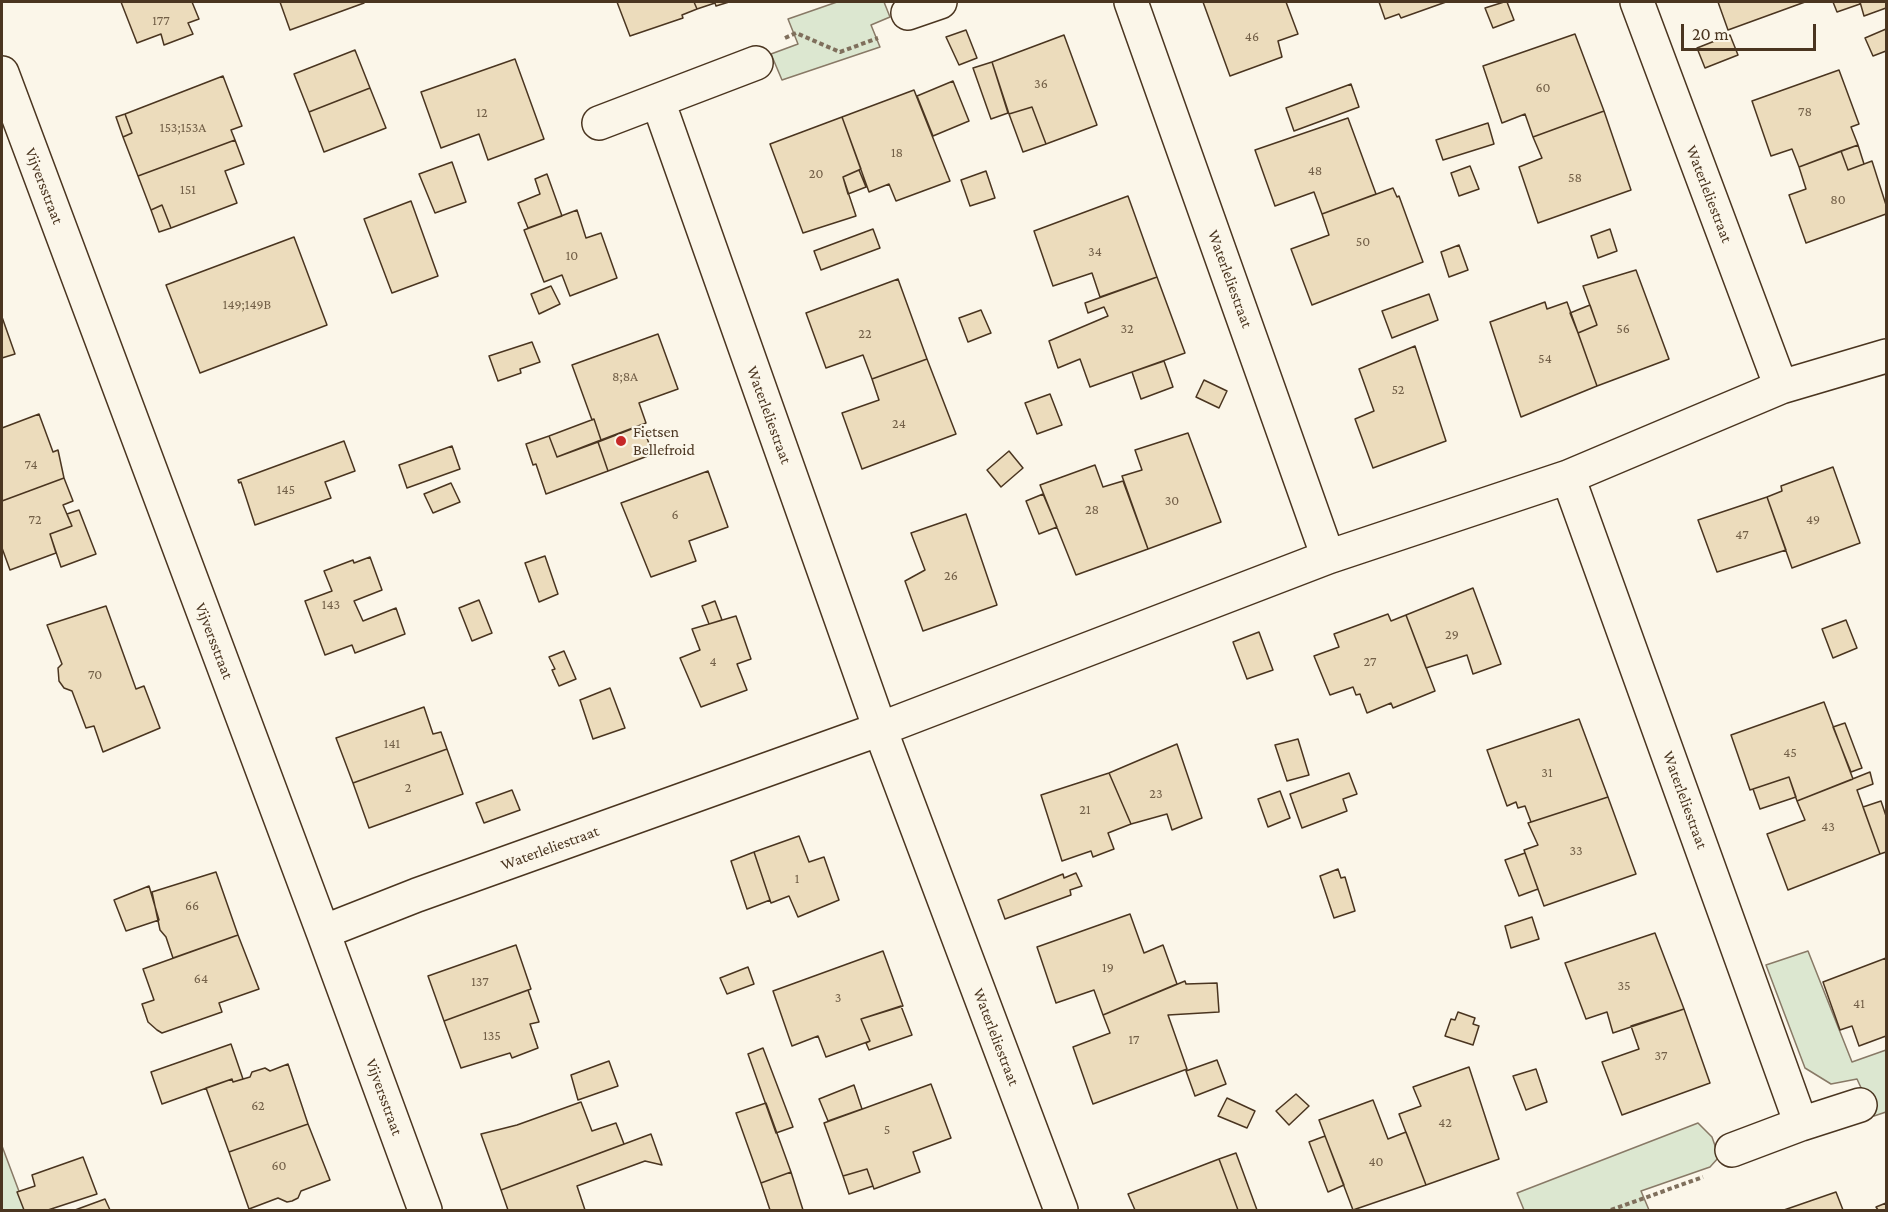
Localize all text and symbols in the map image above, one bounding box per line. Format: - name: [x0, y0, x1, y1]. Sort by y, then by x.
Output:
- scale bar: [1684, 12, 1819, 50]
- house number: 177: [152, 13, 170, 29]
- text: 20 m: [1692, 24, 1729, 44]
- house number: 46: [1245, 29, 1259, 45]
- house number: 36: [1034, 76, 1048, 92]
- house number: 60: [1535, 80, 1551, 96]
- house number: 78: [1798, 104, 1812, 120]
- house number: 12: [476, 105, 488, 121]
- house number: 153;153A: [160, 120, 206, 136]
- street label: Waterleliestraat: [1682, 143, 1736, 245]
- street label: Vijversstraat: [21, 145, 67, 227]
- house number: 18: [891, 145, 903, 161]
- house number: 48: [1308, 163, 1322, 179]
- house number: 20: [809, 166, 823, 182]
- house number: 58: [1568, 170, 1582, 186]
- house number: 151: [180, 182, 196, 198]
- house number: 80: [1830, 192, 1846, 208]
- street label: Waterleliestraat: [1203, 227, 1257, 331]
- house number: 50: [1356, 234, 1370, 250]
- house number: 34: [1088, 244, 1102, 260]
- house number: 10: [566, 248, 578, 264]
- house number: 149;149B: [223, 297, 271, 313]
- house number: 32: [1120, 321, 1134, 337]
- house number: 56: [1616, 321, 1630, 337]
- house number: 22: [858, 326, 872, 342]
- house number: 54: [1538, 351, 1552, 367]
- street label: Waterleliestraat: [742, 363, 796, 467]
- house number: 8;8A: [612, 369, 638, 385]
- house number: 52: [1392, 382, 1404, 398]
- house number: 24: [892, 416, 906, 432]
- place label: Fietsen Bellefroid: [633, 422, 695, 460]
- marker: Fietsen Bellefroid: [614, 434, 628, 448]
- house number: 74: [24, 457, 38, 473]
- house number: 145: [277, 482, 295, 498]
- house number: 30: [1165, 493, 1179, 509]
- house number: 28: [1085, 502, 1099, 518]
- house number: 6: [671, 507, 679, 523]
- house number: 72: [28, 512, 42, 528]
- house number: 49: [1806, 512, 1820, 528]
- house number: 47: [1735, 527, 1749, 543]
- house number: 26: [944, 568, 958, 584]
- house number: 143: [322, 597, 340, 613]
- street label: Vijversstraat: [191, 600, 237, 682]
- house number: 29: [1445, 627, 1459, 643]
- house number: 4: [709, 654, 717, 670]
- house number: 27: [1364, 654, 1376, 670]
- house number: 70: [88, 667, 102, 683]
- house number: 141: [384, 736, 400, 752]
- house number: 45: [1783, 745, 1797, 761]
- street label: Waterleliestraat: [1658, 748, 1712, 852]
- house number: 31: [1541, 765, 1553, 781]
- house number: 2: [405, 780, 411, 796]
- house number: 23: [1149, 786, 1163, 802]
- house number: 21: [1079, 802, 1091, 818]
- house number: 43: [1821, 819, 1835, 835]
- street label: Waterleliestraat: [498, 821, 602, 875]
- house number: 33: [1569, 843, 1583, 859]
- house number: 1: [795, 871, 799, 887]
- house number: 66: [185, 898, 199, 914]
- house number: 19: [1102, 960, 1114, 976]
- house number: 64: [194, 971, 208, 987]
- house number: 137: [471, 974, 489, 990]
- house number: 35: [1617, 978, 1631, 994]
- street label: Waterleliestraat: [969, 986, 1023, 1088]
- house number: 3: [835, 990, 841, 1006]
- house number: 41: [1853, 996, 1865, 1012]
- house number: 135: [483, 1028, 501, 1044]
- house number: 17: [1128, 1032, 1140, 1048]
- house number: 37: [1655, 1048, 1667, 1064]
- street label: Vijversstraat: [361, 1056, 407, 1138]
- house number: 62: [251, 1098, 265, 1114]
- house number: 42: [1438, 1115, 1452, 1131]
- house number: 5: [884, 1122, 890, 1138]
- house number: 40: [1368, 1154, 1384, 1170]
- house number: 60: [271, 1158, 287, 1174]

